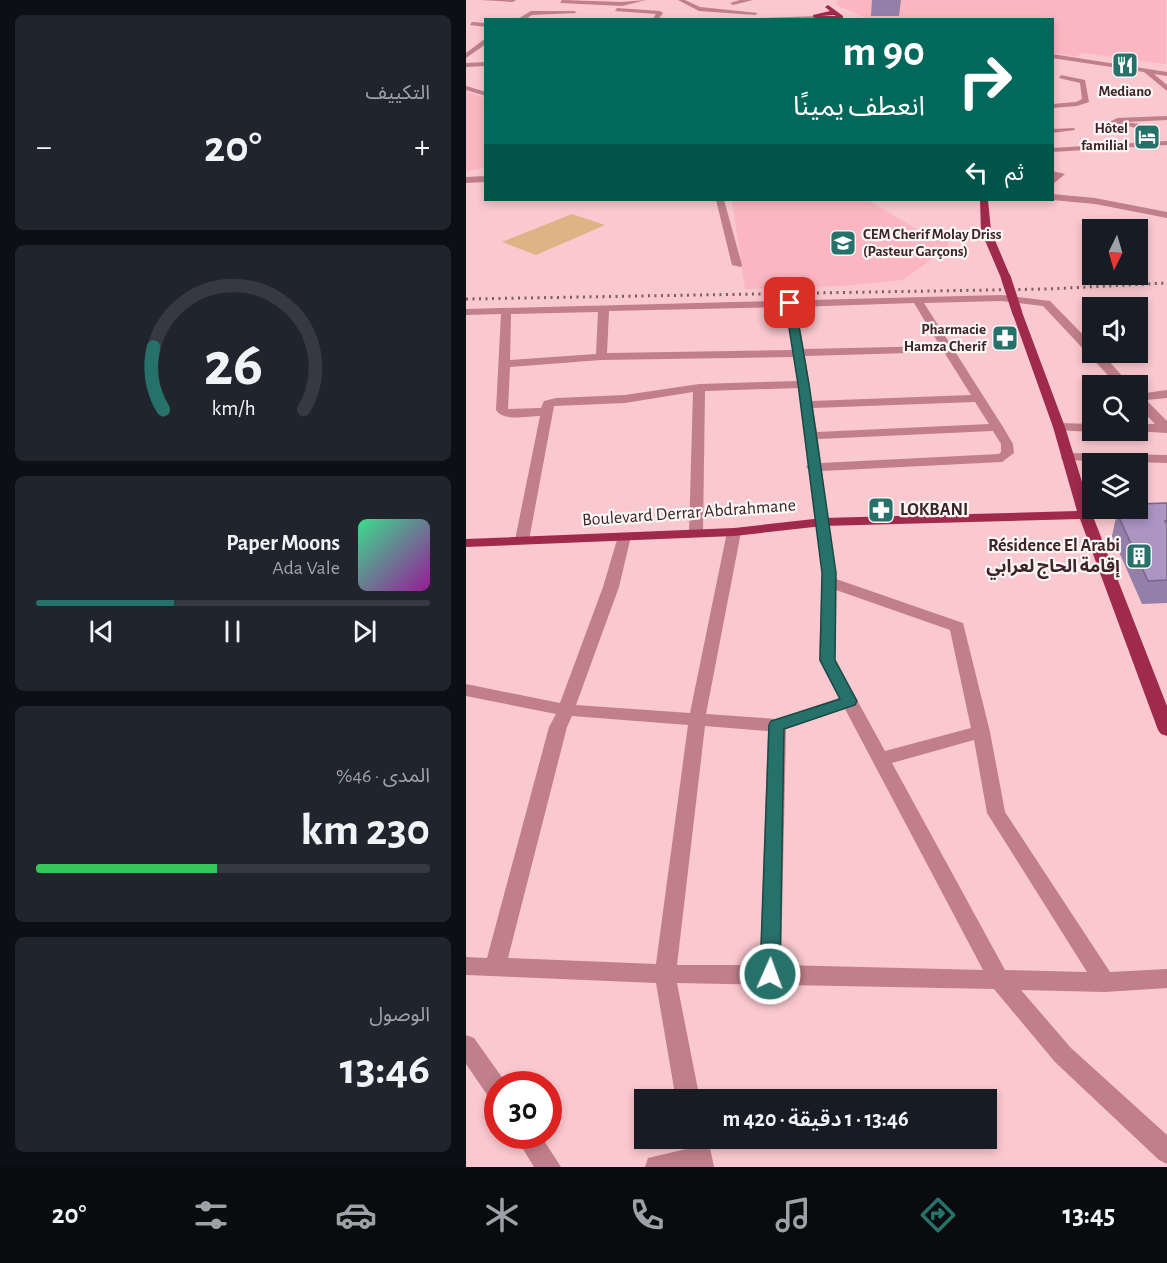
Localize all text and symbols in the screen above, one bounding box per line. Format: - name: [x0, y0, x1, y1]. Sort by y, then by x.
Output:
- text: 90 m: [843, 31, 925, 73]
- icon: right: [946, 42, 1024, 120]
- restaurant icon: Mediano: [1110, 50, 1140, 80]
- text: التكييف: [366, 83, 430, 103]
- place label: Mediano: [1098, 84, 1152, 99]
- text: انعطف يمينًا: [793, 93, 925, 120]
- place label: Hôtel familial: [1081, 121, 1128, 153]
- hotel icon: Hôtel familial: [1132, 122, 1162, 152]
- text: 20°: [204, 125, 262, 170]
- text: −: [36, 131, 52, 164]
- text: +: [414, 131, 430, 164]
- icon: left: [960, 156, 993, 189]
- text: ثم: [1005, 162, 1024, 184]
- north arrow: [1082, 219, 1148, 285]
- map controls: [1082, 219, 1148, 519]
- place label: CEM Cherif Molay Driss (Pasteur Garçons): [863, 227, 1002, 259]
- school or university icon: CEM Cherif Molay Driss (Pasteur Garçons): [828, 228, 858, 258]
- pin: [764, 277, 815, 328]
- icon: arrive: [773, 286, 806, 319]
- button: sound: [1082, 297, 1148, 363]
- place label: Pharmacie Hamza Cherif: [904, 322, 987, 354]
- pharmacy icon: Pharmacie Hamza Cherif: [990, 323, 1020, 353]
- text: 26: [203, 334, 263, 396]
- button: search: [1082, 375, 1148, 441]
- text: km/h: [211, 399, 255, 420]
- button: layers: [1082, 453, 1148, 519]
- pharmacy icon: LOKBANI: [866, 495, 896, 525]
- street label: Boulevard Derrar Abdrahmane: [581, 497, 797, 529]
- place label: LOKBANI: [900, 501, 968, 519]
- text: Paper Moons: [226, 532, 340, 554]
- place label: Résidence El Arabi إقامة الحاج لعرابي: [986, 537, 1121, 580]
- building icon: Résidence El Arabi إقامة الحاج لعرابي: [1124, 541, 1154, 571]
- text: Ada Vale: [272, 558, 340, 578]
- icon: previous: [85, 615, 118, 648]
- icon: pause: [216, 615, 249, 648]
- icon: next: [348, 615, 381, 648]
- text: المدى · 46%: [336, 766, 430, 786]
- text: 230 km: [301, 808, 430, 853]
- position arrow: [738, 942, 802, 1006]
- text: الوصول: [369, 1005, 430, 1025]
- text: 13:46: [340, 1047, 430, 1092]
- speed limit sign: 30: [484, 1071, 562, 1149]
- text: 13:46 · 1 دقيقة · 420 m: [722, 1108, 909, 1130]
- icon: filters: [190, 1194, 232, 1236]
- icon: car: [335, 1194, 377, 1236]
- icon: climate: [481, 1194, 523, 1236]
- icon: phone: [626, 1194, 668, 1236]
- icon: music: [772, 1194, 814, 1236]
- icon: directions: [917, 1194, 959, 1236]
- text: 20°: [52, 1201, 86, 1228]
- text: 13:45: [1062, 1201, 1115, 1228]

